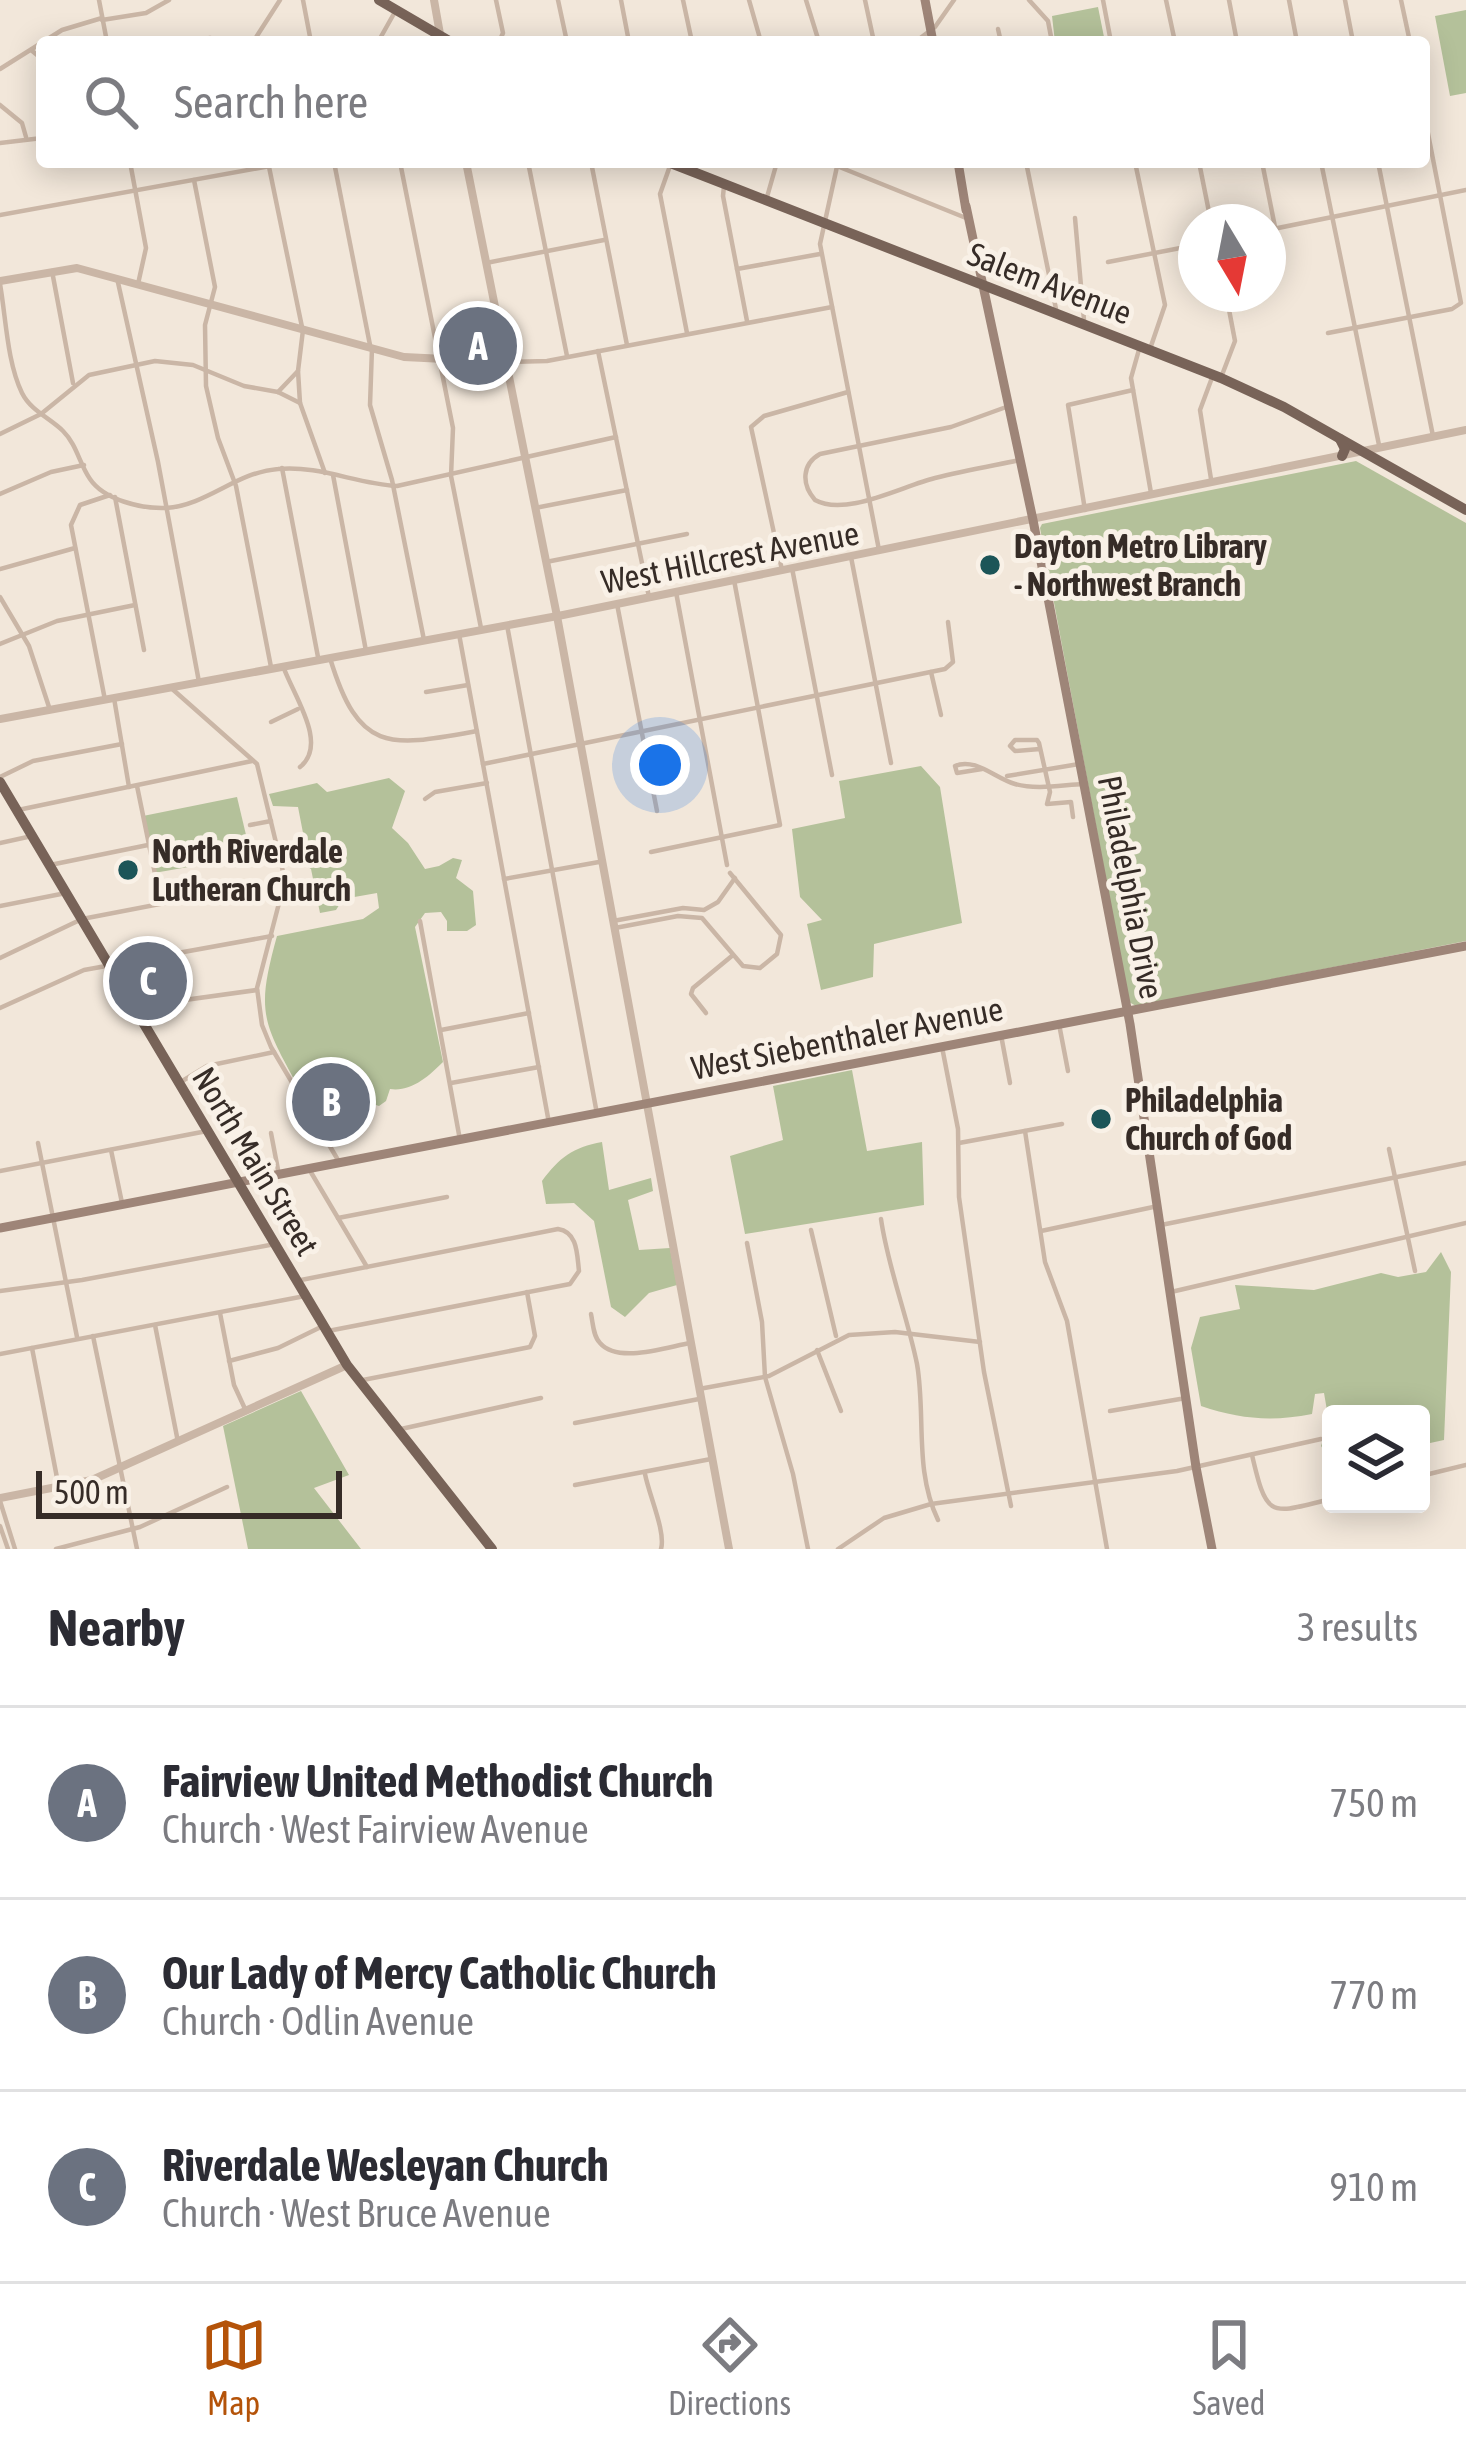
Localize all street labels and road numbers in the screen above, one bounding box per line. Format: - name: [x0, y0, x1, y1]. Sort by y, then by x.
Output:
- street label: Salem Avenue: [963, 234, 1137, 332]
- street label: West Hillcrest Avenue: [598, 513, 862, 601]
- street label: Philadelphia Drive: [1091, 772, 1171, 1002]
- street label: West Siebenthaler Avenue: [688, 989, 1006, 1087]
- street label: North Main Street: [185, 1060, 327, 1262]

